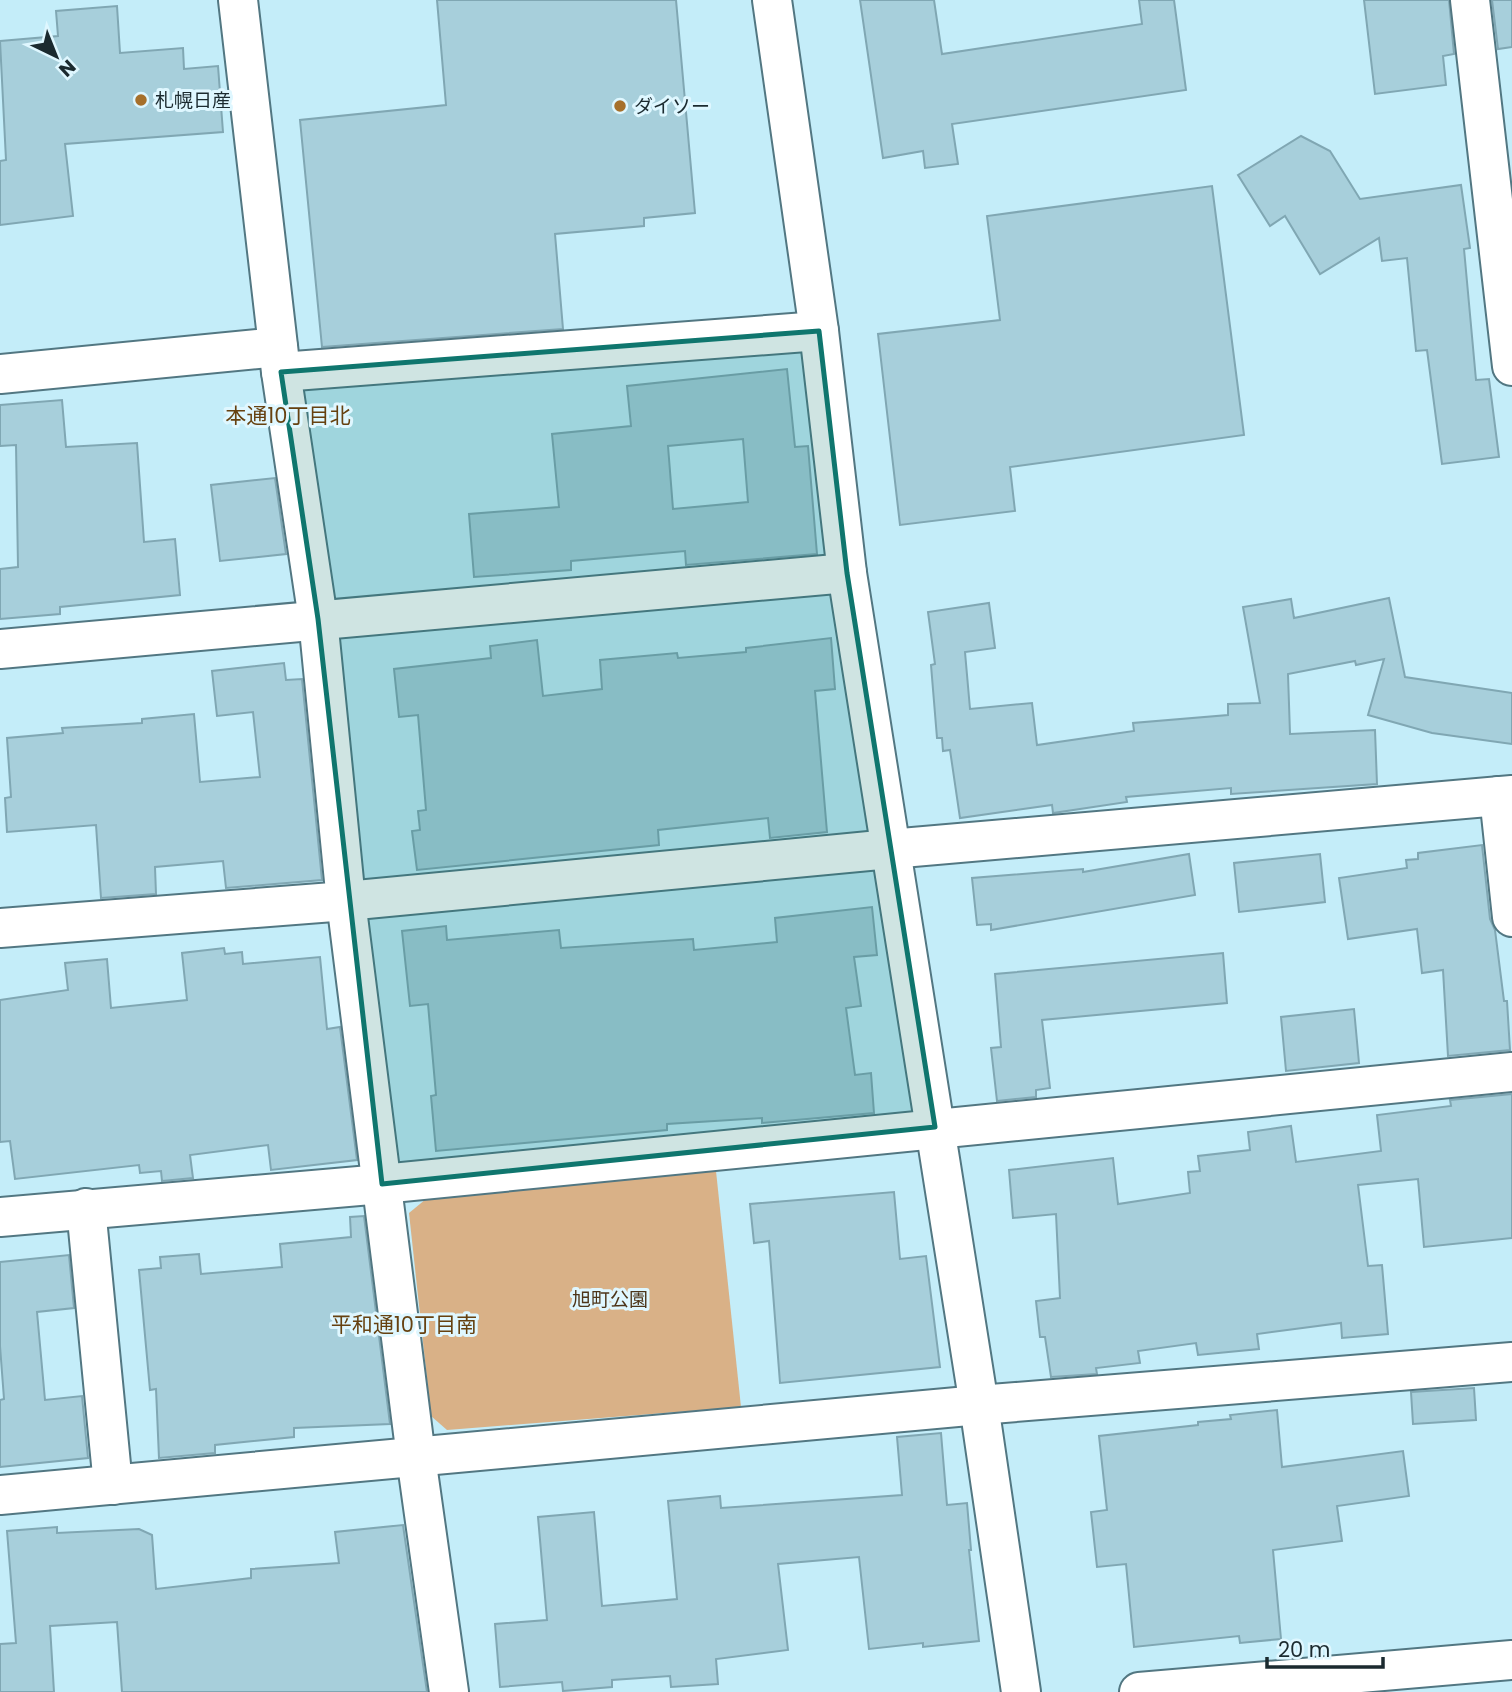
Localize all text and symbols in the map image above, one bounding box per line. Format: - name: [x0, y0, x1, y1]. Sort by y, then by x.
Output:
- north arrow: [21, 21, 91, 91]
- text: N: [53, 53, 82, 83]
- place label: 札幌日産: [155, 87, 231, 114]
- marker: 札幌日産: [133, 92, 149, 108]
- place label: ダイソー: [634, 93, 710, 120]
- marker: ダイソー: [612, 98, 628, 114]
- district label: 本通10丁目北: [226, 401, 350, 430]
- park label: 旭町公園: [572, 1286, 648, 1313]
- district label: 平和通10丁目南: [331, 1310, 477, 1339]
- scale bar: [1267, 1626, 1382, 1670]
- text: 20 m: [1278, 1635, 1331, 1664]

